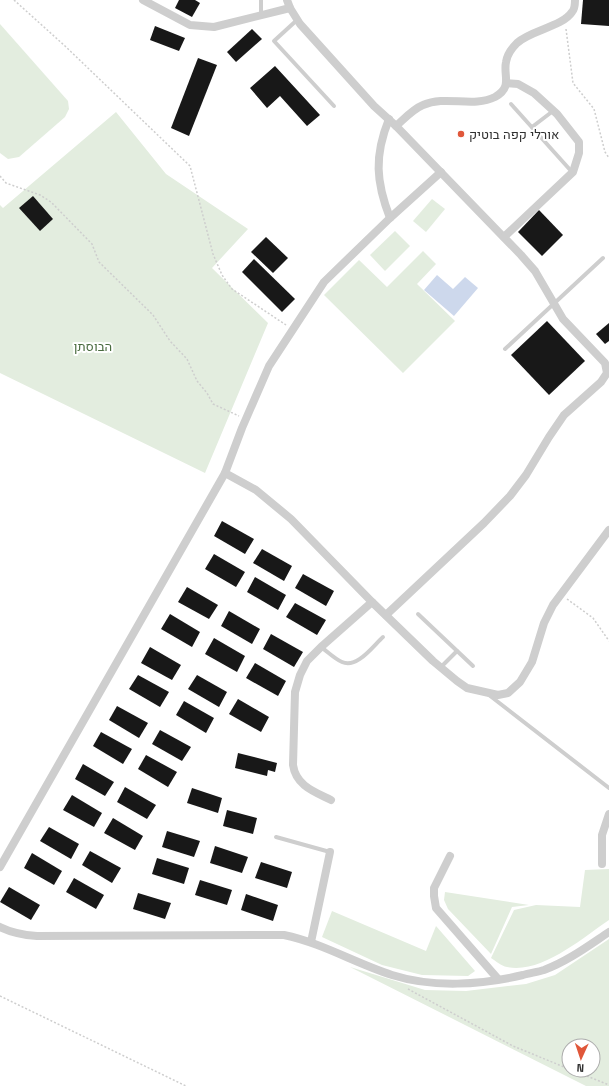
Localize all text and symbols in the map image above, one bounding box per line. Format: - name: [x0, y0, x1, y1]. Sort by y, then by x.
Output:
- place label: אורלי קפה בוטיק: [469, 126, 559, 143]
- marker: אורלי קפה בוטיק: [456, 129, 466, 139]
- park label: הבוסתן: [74, 338, 112, 355]
- north arrow: [561, 1038, 601, 1078]
- text: N: [576, 1061, 585, 1075]

